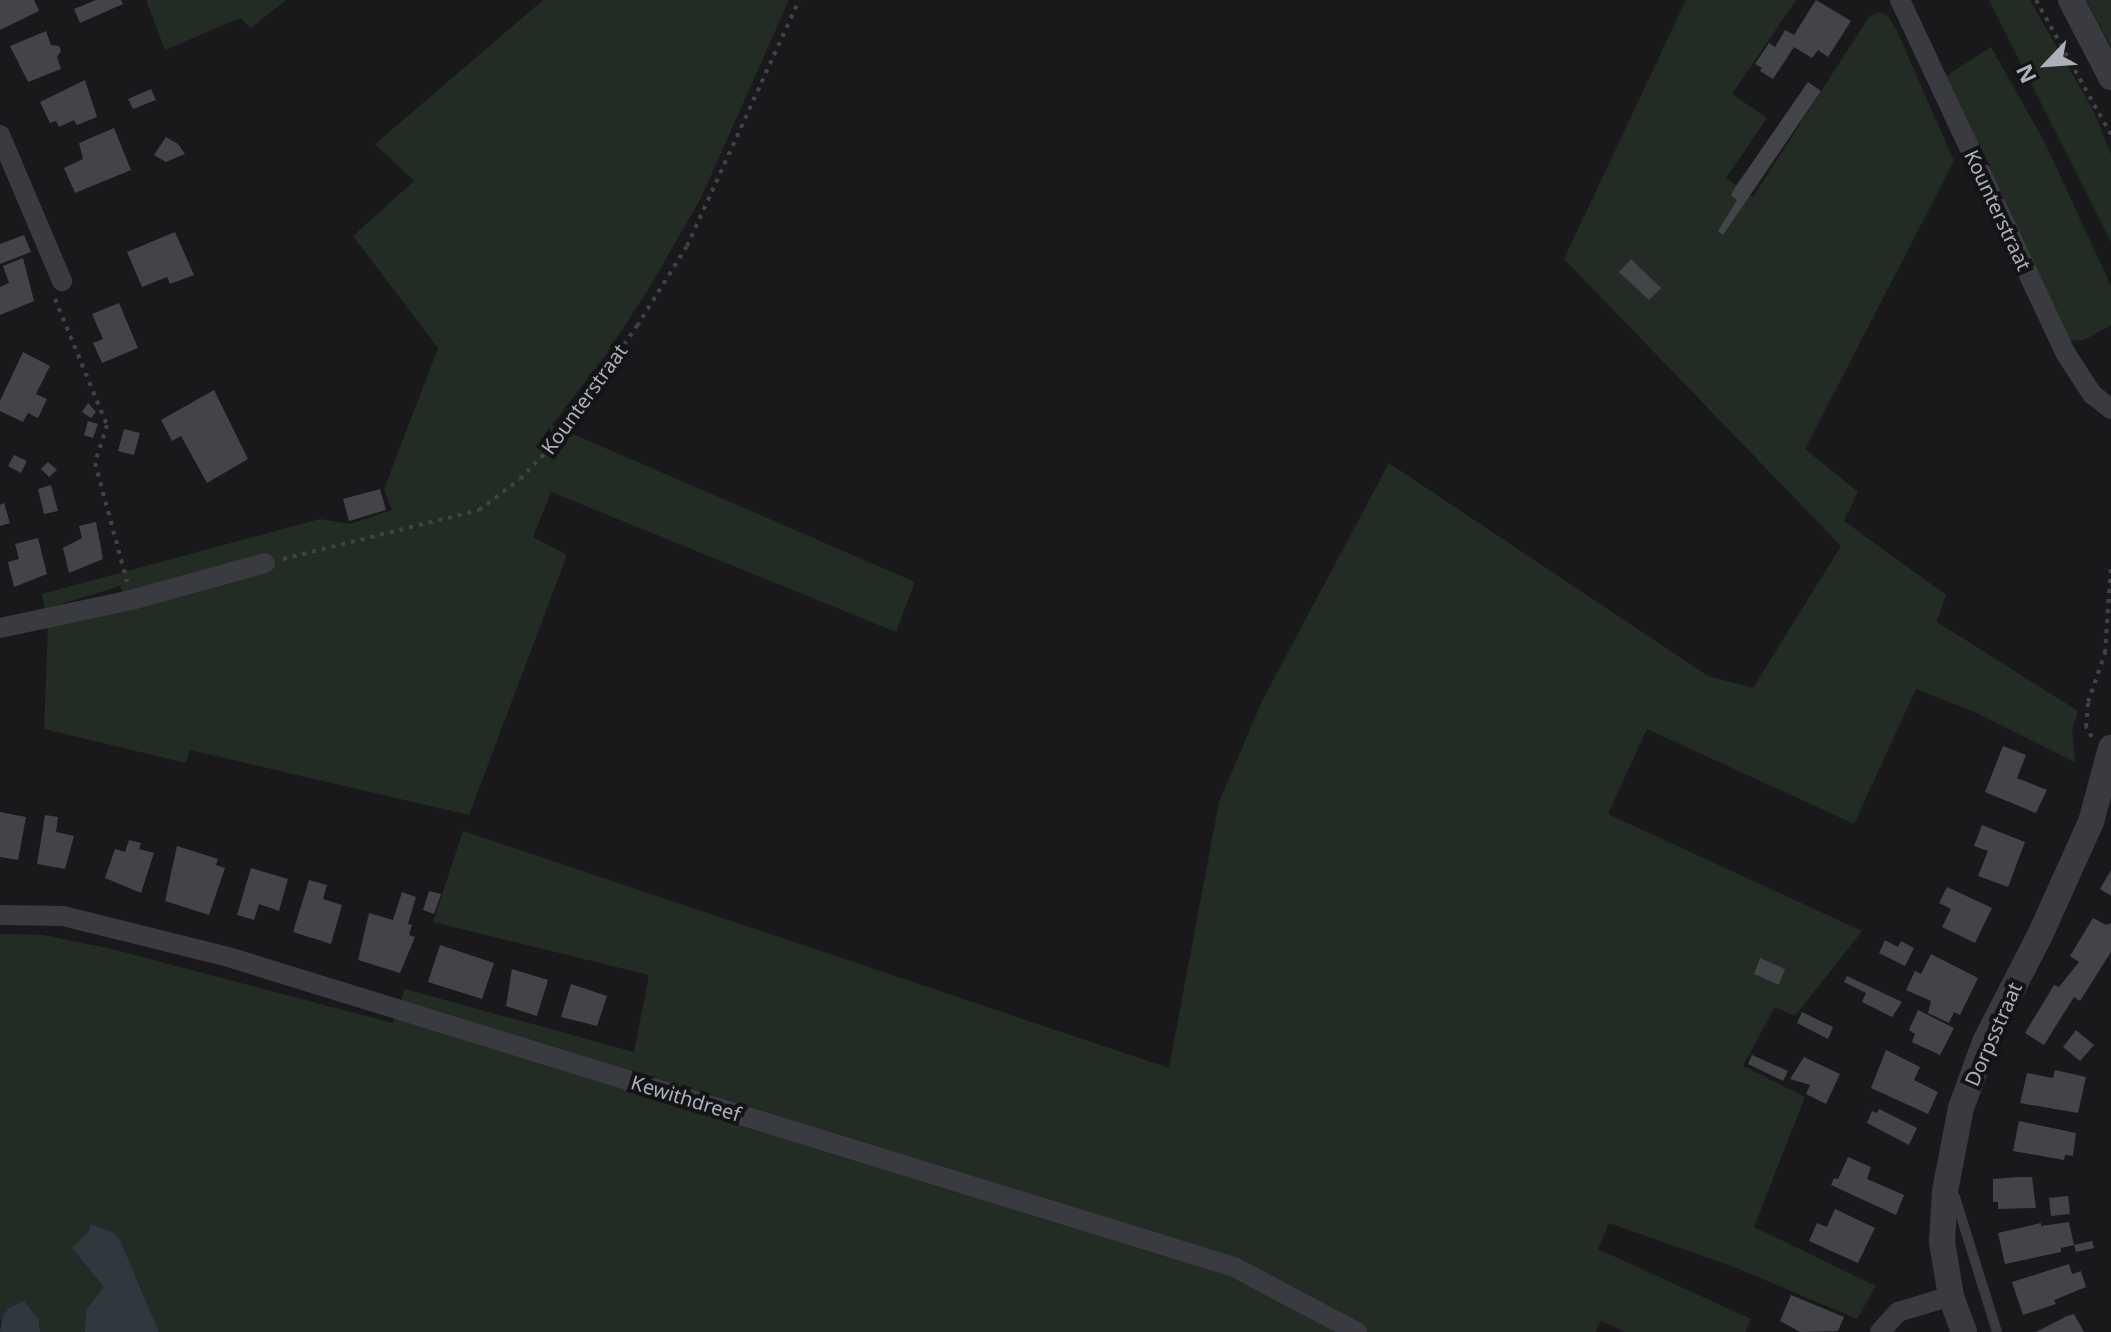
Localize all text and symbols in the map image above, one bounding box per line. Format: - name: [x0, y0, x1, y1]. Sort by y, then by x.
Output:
- north arrow: [2007, 24, 2087, 104]
- text: N: [2008, 60, 2043, 89]
- street label: Kounterstraat: [1960, 146, 2036, 274]
- street label: Kounterstraat: [536, 339, 632, 459]
- street label: Dorpsstraat: [1959, 978, 2027, 1090]
- street label: Kewithdreef: [628, 1070, 744, 1126]

